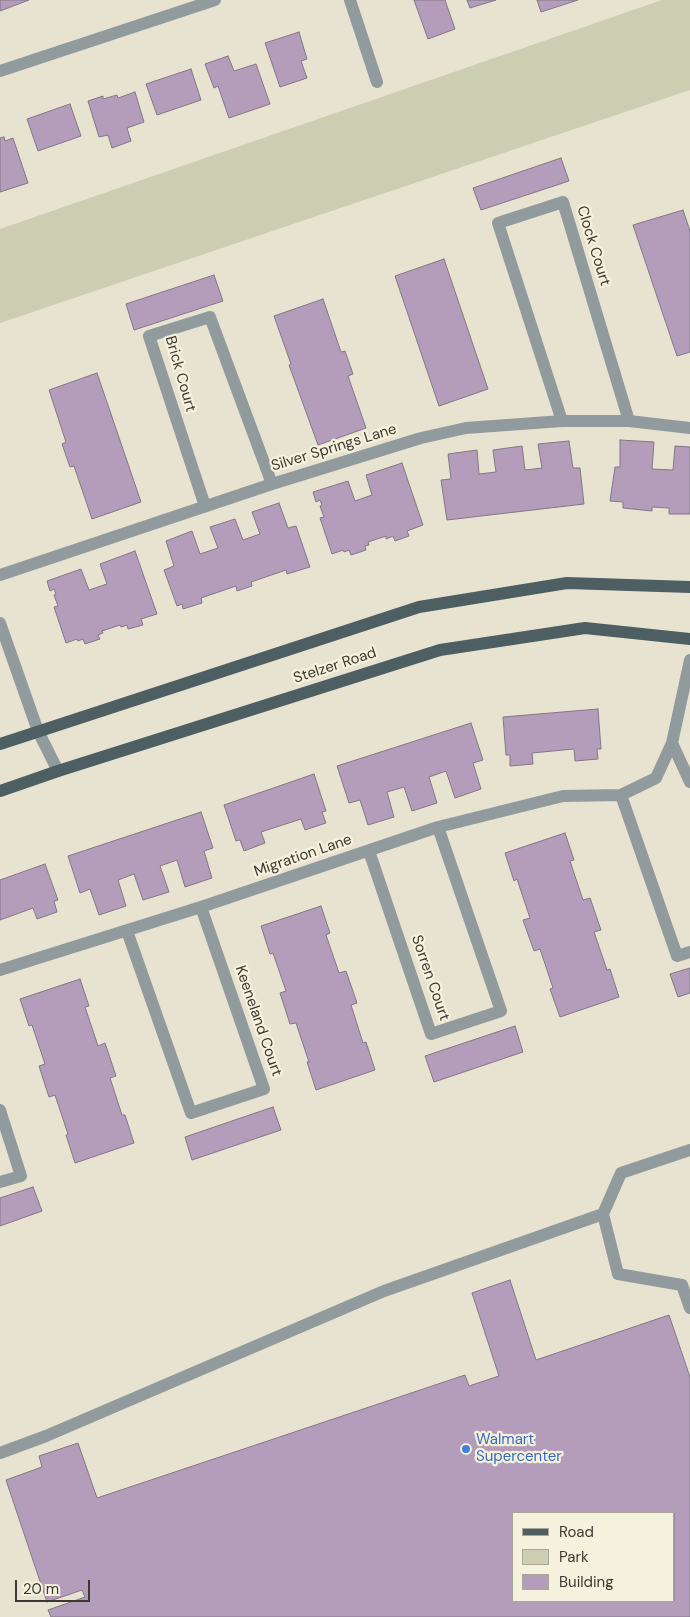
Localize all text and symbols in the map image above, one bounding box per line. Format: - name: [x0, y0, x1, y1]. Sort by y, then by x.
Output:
- street label: Clock Court: [572, 204, 614, 288]
- street label: Brick Court: [161, 334, 199, 414]
- street label: Silver Springs Lane: [269, 420, 399, 476]
- street label: Stelzer Road: [291, 644, 379, 688]
- street label: Migration Lane: [252, 831, 354, 881]
- street label: Sorren Court: [407, 933, 453, 1023]
- street label: Keeneland Court: [231, 963, 285, 1079]
- place label: Walmart Supercenter: [476, 1431, 562, 1466]
- marker: Walmart Supercenter: [460, 1443, 472, 1455]
- legend: [512, 1512, 675, 1602]
- text: Road: [559, 1522, 594, 1542]
- text: Park: [559, 1547, 589, 1567]
- scale bar: [18, 1570, 92, 1602]
- text: Building: [559, 1572, 614, 1592]
- text: 20 m: [23, 1579, 59, 1599]

